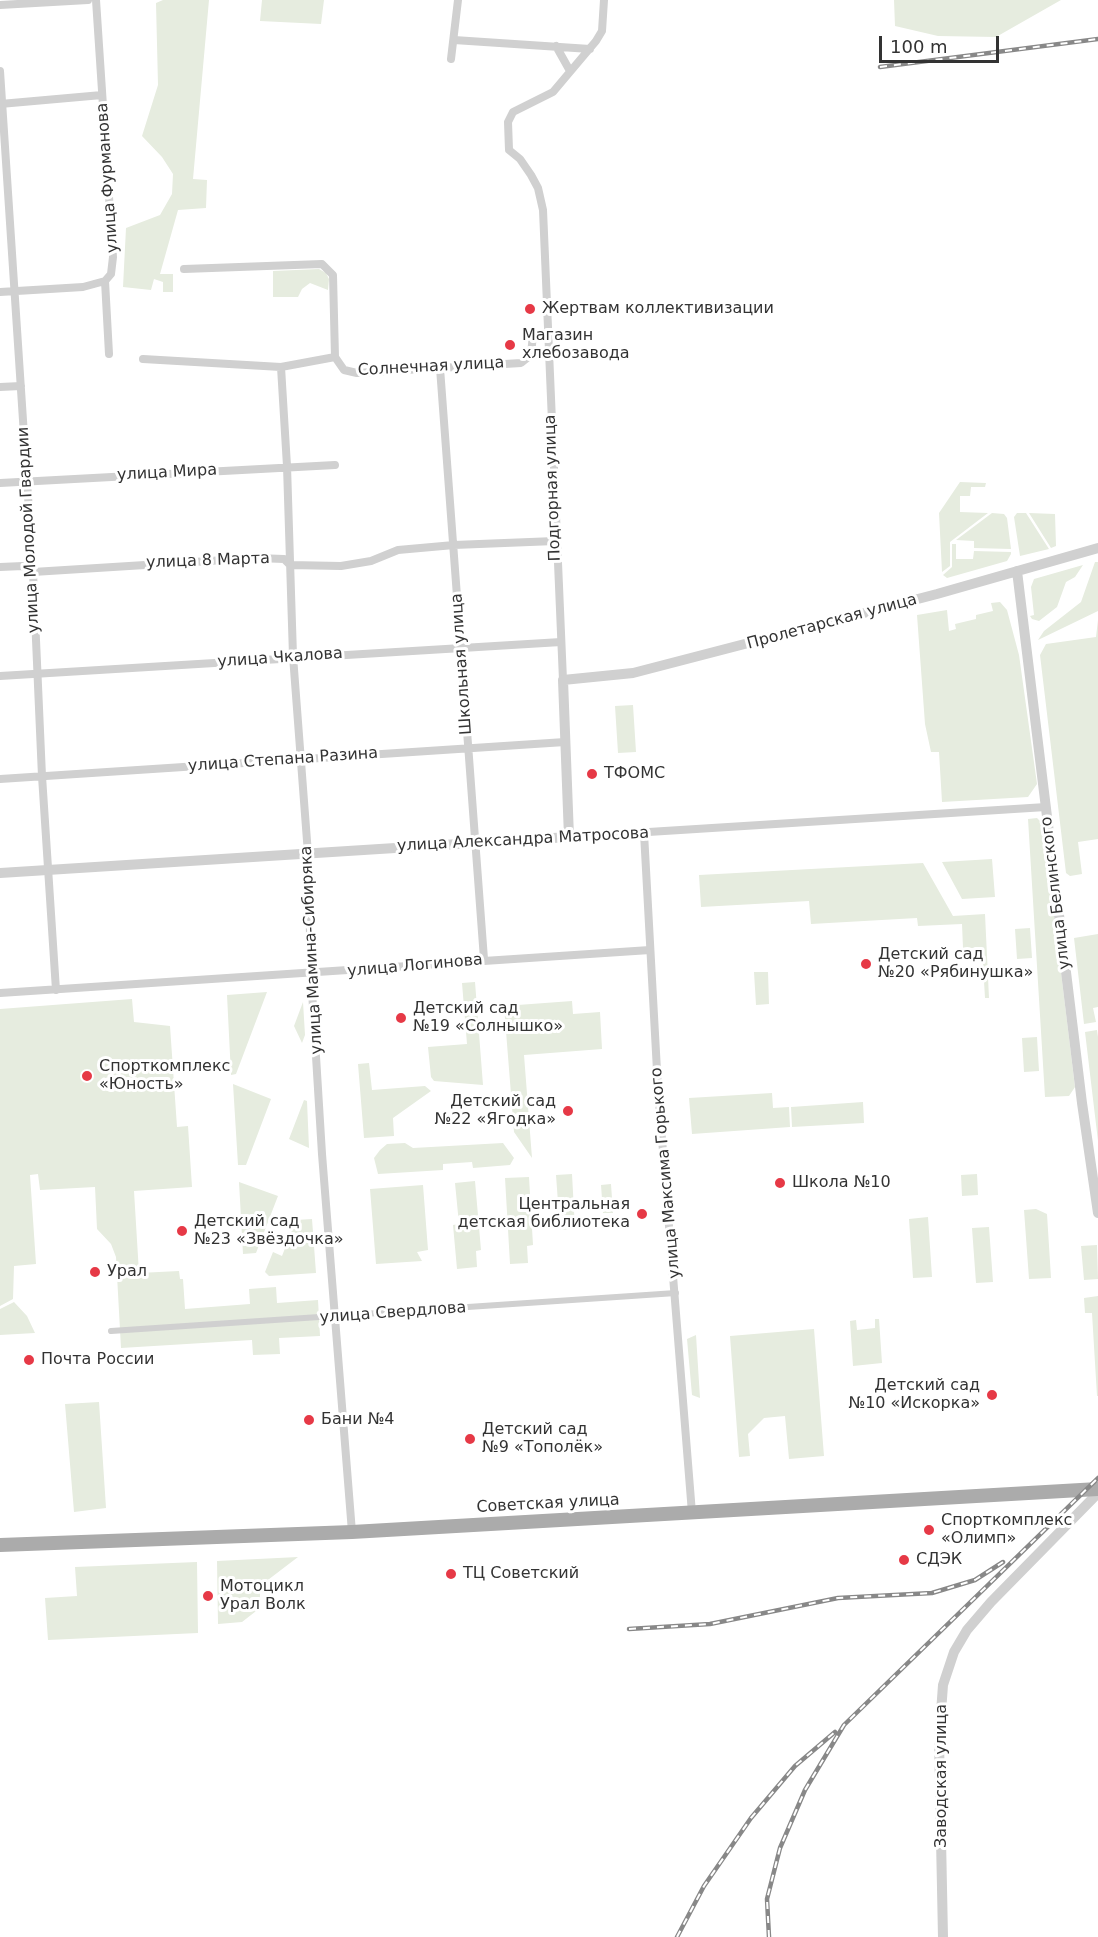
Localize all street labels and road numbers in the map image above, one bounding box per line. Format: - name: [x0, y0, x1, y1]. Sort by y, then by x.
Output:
- street label: улица Фурманова: [93, 102, 123, 254]
- street label: Солнечная улица: [357, 354, 505, 380]
- street label: Подгорная улица: [541, 414, 565, 562]
- street label: улица Молодой Гвардии: [14, 426, 44, 634]
- street label: улица Мира: [117, 461, 217, 485]
- street label: улица 8 Марта: [146, 549, 270, 573]
- street label: Пролетарская улица: [745, 590, 919, 654]
- street label: Школьная улица: [447, 593, 477, 735]
- street label: улица Чкалова: [217, 644, 343, 672]
- street label: улица Степана Разина: [187, 744, 379, 776]
- street label: улица Белинского: [1037, 815, 1075, 971]
- street label: улица Александра Матросова: [396, 824, 650, 856]
- street label: улица Мамина-Сибиряка: [297, 845, 327, 1055]
- street label: улица Логинова: [346, 951, 484, 981]
- street label: улица Максима Горького: [647, 1067, 685, 1279]
- street label: улица Свердлова: [319, 1298, 467, 1328]
- street label: Советская улица: [476, 1491, 620, 1517]
- street label: Заводская улица: [932, 1704, 952, 1848]

